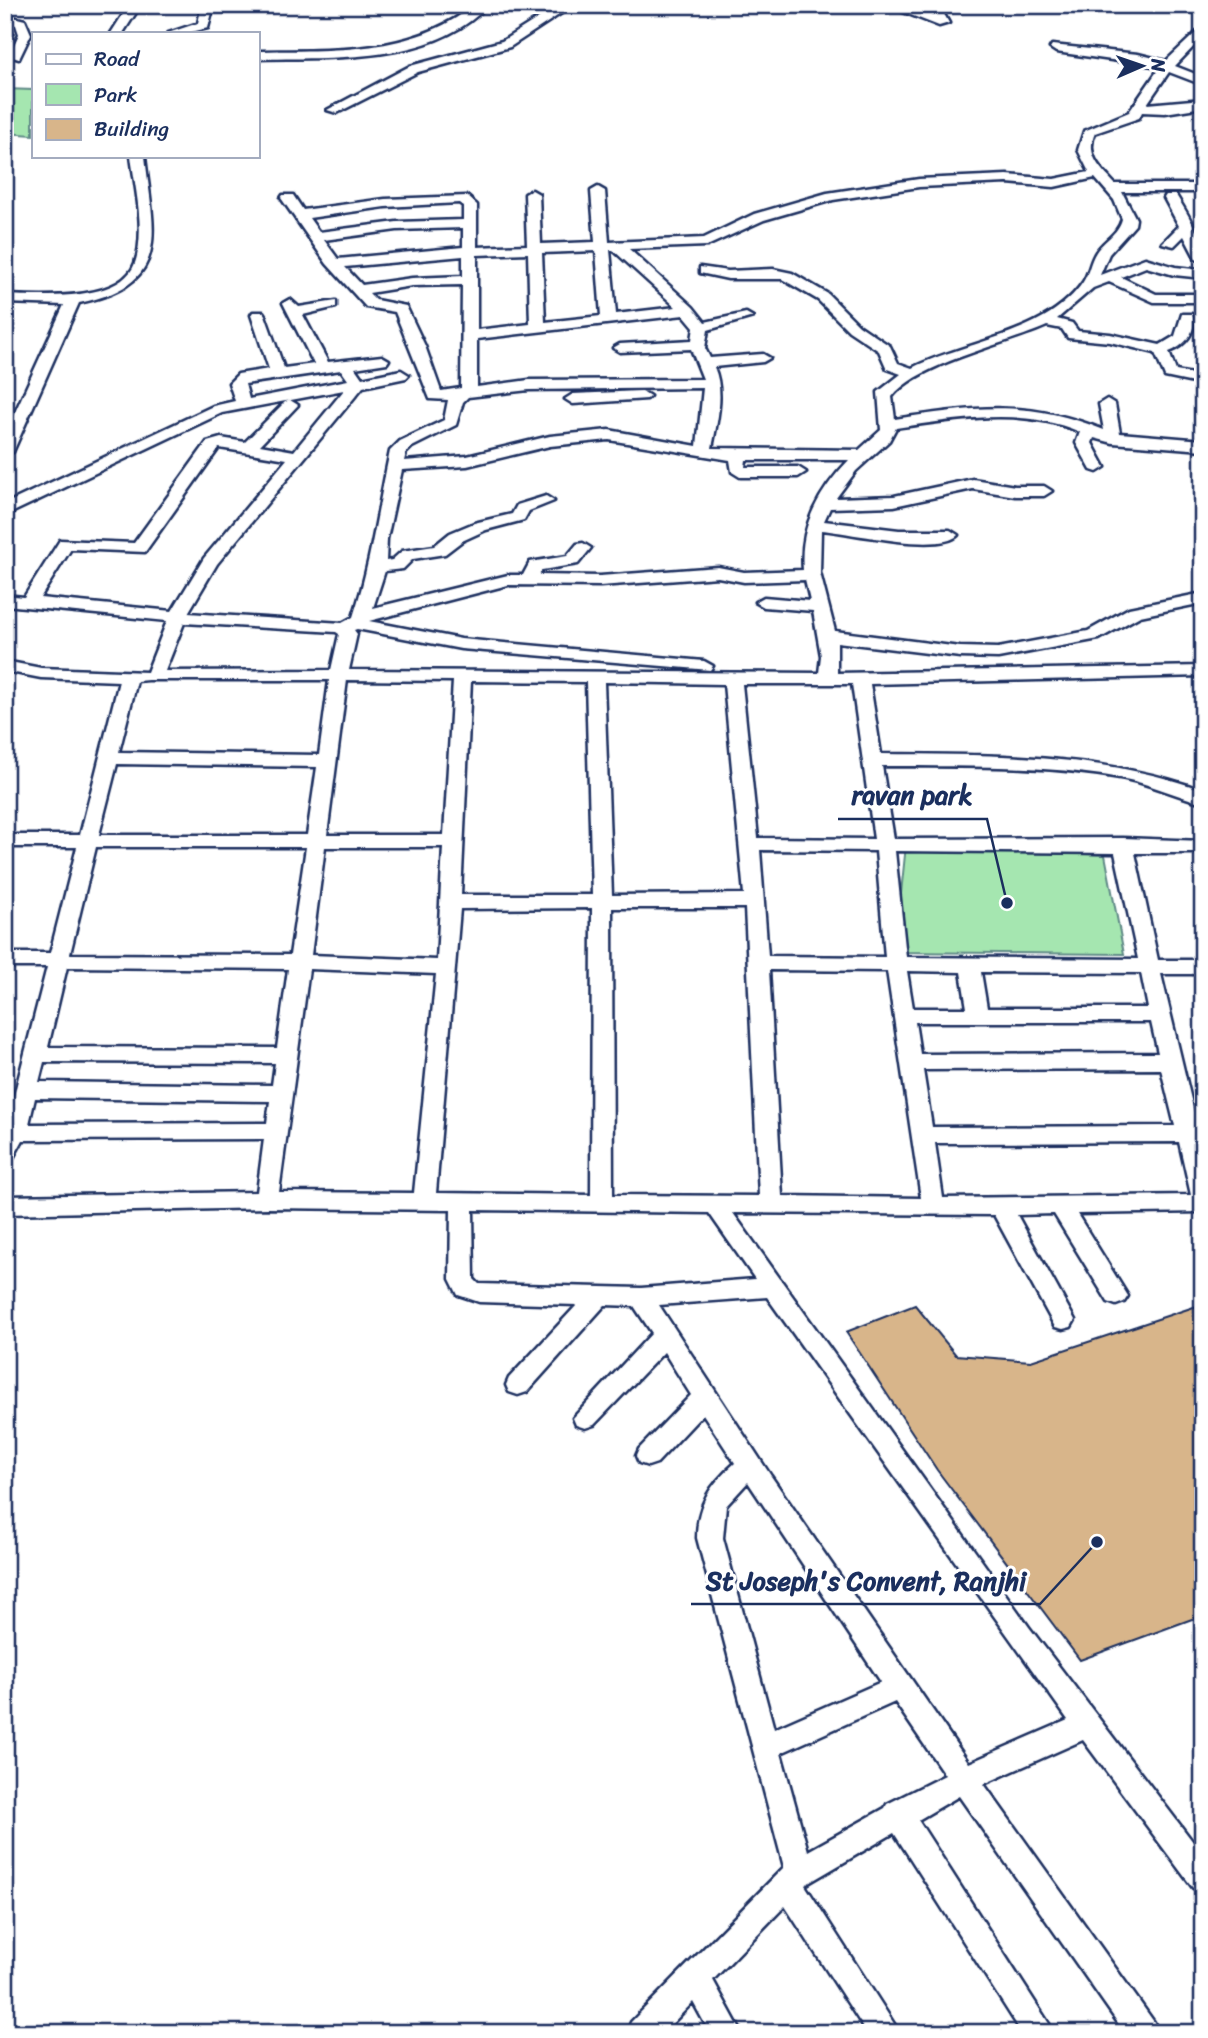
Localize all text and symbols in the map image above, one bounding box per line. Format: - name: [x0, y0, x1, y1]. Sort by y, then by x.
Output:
- legend: [32, 32, 259, 158]
- north arrow: [1106, 32, 1176, 102]
- text: Road: [94, 40, 141, 78]
- text: N: [1142, 57, 1175, 73]
- text: Park: [94, 76, 137, 114]
- text: Building: [94, 110, 170, 148]
- callout: ravan park: [838, 772, 987, 819]
- text: ravan park: [851, 772, 973, 818]
- callout: St Joseph's Convent, Ranjhi: [691, 1557, 1040, 1604]
- text: St Joseph's Convent, Ranjhi: [705, 1558, 1028, 1604]

